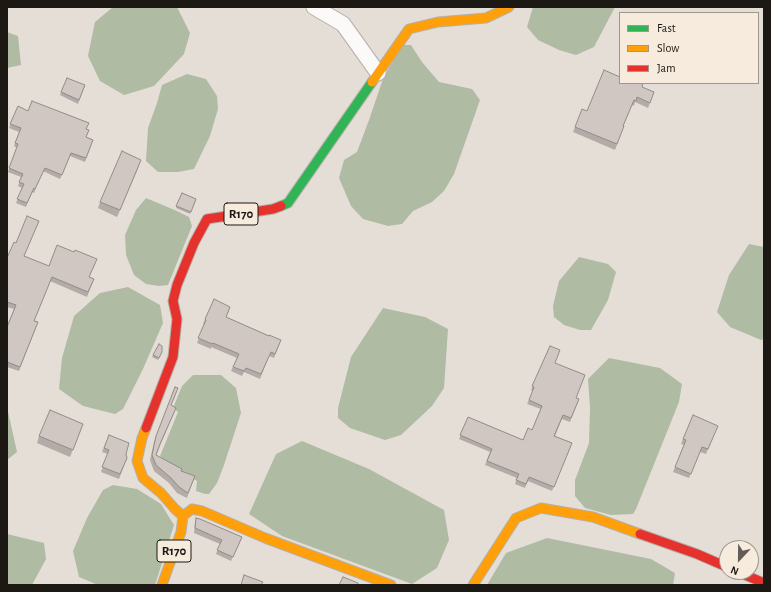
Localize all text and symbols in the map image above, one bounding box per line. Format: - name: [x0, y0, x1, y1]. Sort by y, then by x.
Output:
- legend: [619, 12, 759, 84]
- text: Fast: [657, 22, 676, 34]
- text: Slow: [657, 42, 679, 54]
- text: Jam: [657, 62, 676, 74]
- road number: R170: [224, 203, 258, 225]
- road number: R170: [157, 540, 191, 562]
- north arrow: [719, 540, 759, 580]
- text: N: [729, 564, 740, 577]

